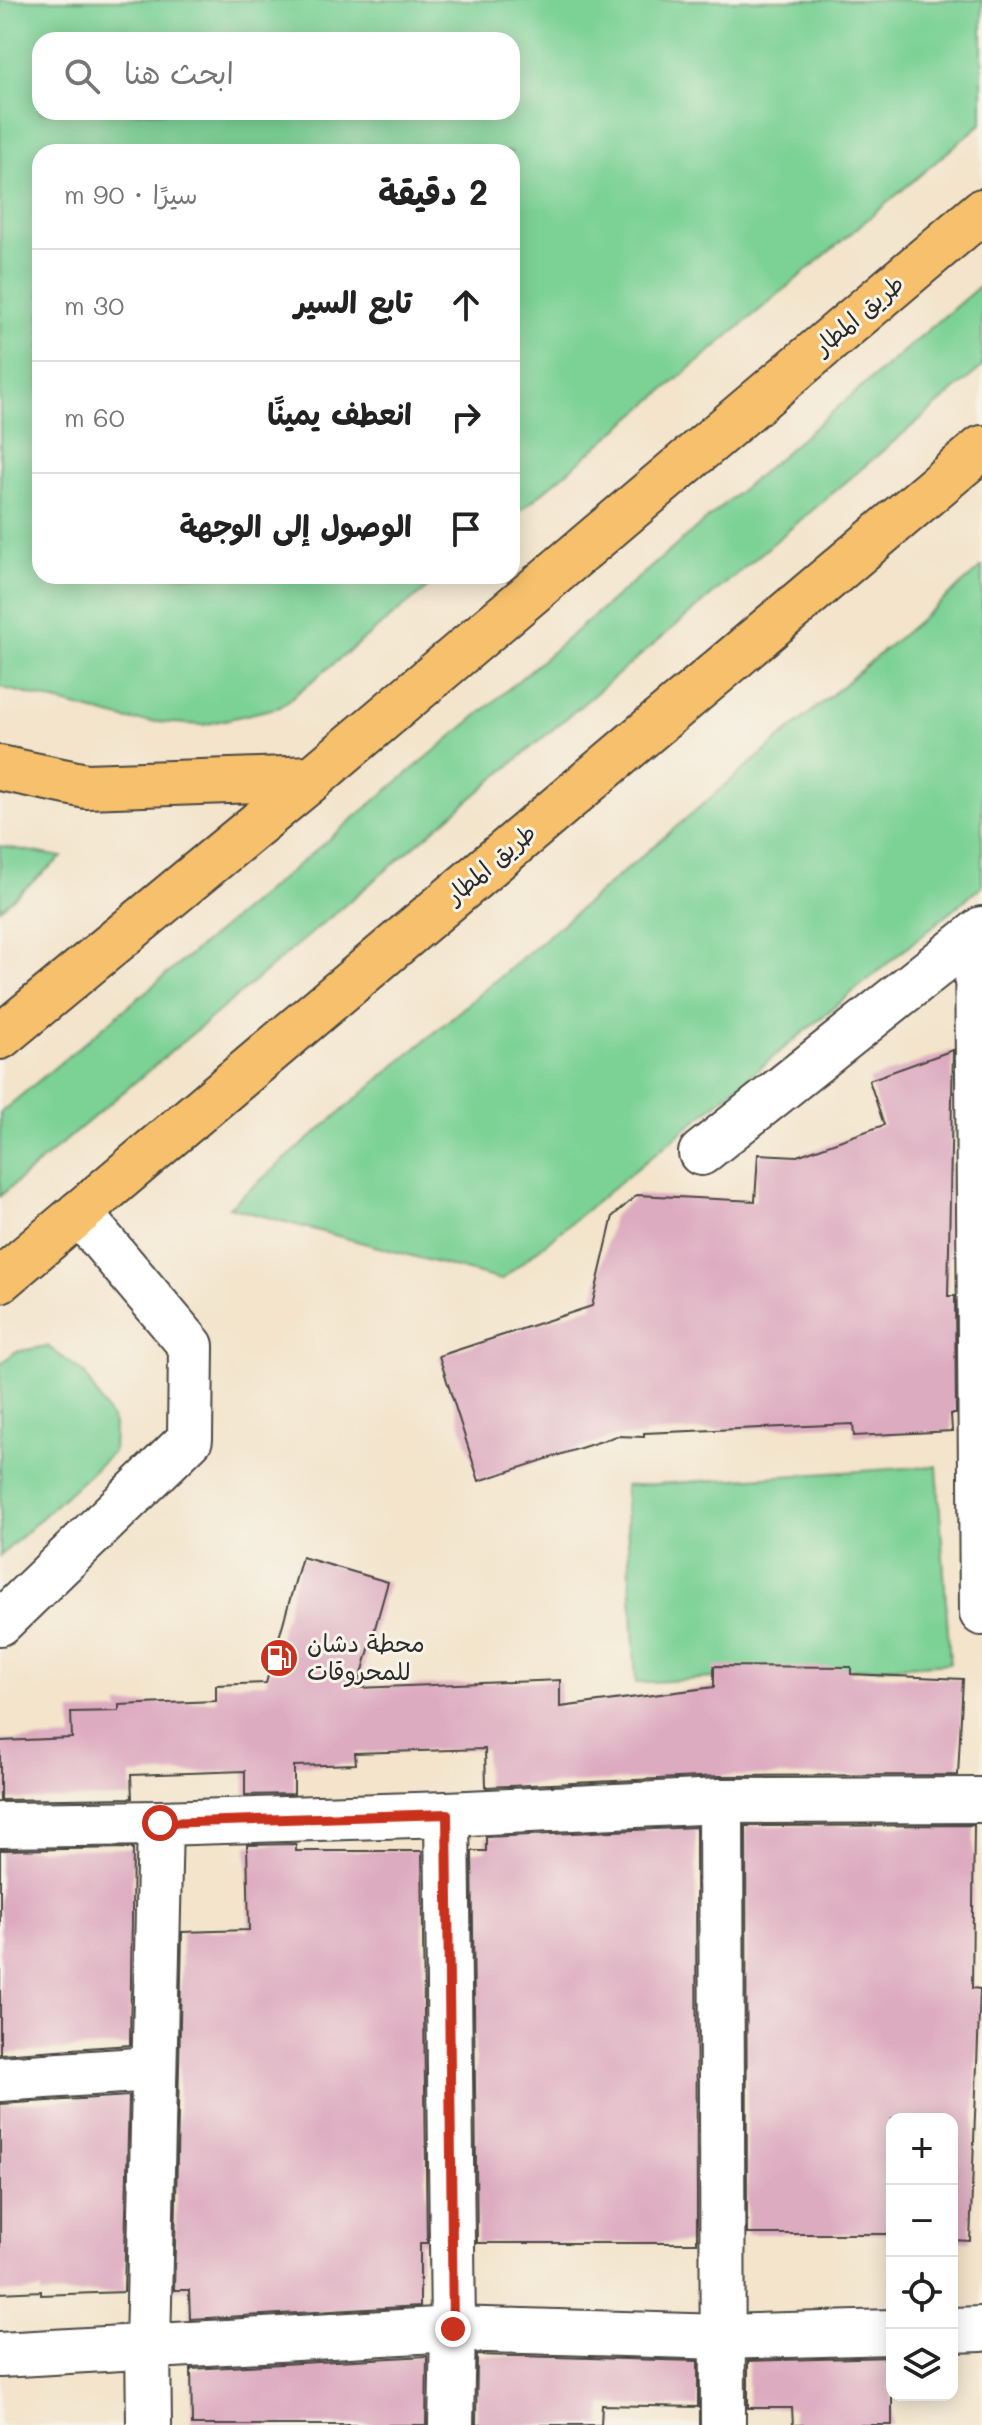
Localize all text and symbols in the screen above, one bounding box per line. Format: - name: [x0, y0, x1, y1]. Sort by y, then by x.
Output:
- search box: [32, 32, 520, 120]
- text: ابحث هنا: [124, 52, 234, 92]
- icon: search: [60, 54, 104, 98]
- text: 2 دقيقة: [378, 169, 488, 214]
- text: سيرًا · 90 m: [64, 177, 198, 211]
- street label: طريق المطار: [805, 267, 910, 362]
- text: تابع السير: [294, 281, 412, 321]
- icon: ahead: [444, 283, 488, 327]
- text: 30 m: [64, 288, 124, 322]
- text: انعطف يمينًا: [267, 393, 412, 433]
- icon: right: [444, 395, 488, 439]
- text: 60 m: [64, 400, 125, 434]
- text: الوصول إلى الوجهة: [179, 505, 412, 545]
- icon: arrive: [444, 507, 488, 551]
- street label: طريق المطار: [437, 816, 542, 911]
- place label: محطة دشان للمحروقات: [307, 1627, 425, 1687]
- fuel station icon: محطة دشان للمحروقات: [258, 1637, 300, 1679]
- route start: [142, 1805, 178, 1841]
- map controls: [886, 2113, 958, 2401]
- button: +: [886, 2113, 958, 2185]
- button: −: [886, 2185, 958, 2257]
- button: locate: [886, 2257, 958, 2329]
- route end: [435, 2311, 471, 2347]
- button: layers: [886, 2329, 958, 2401]

